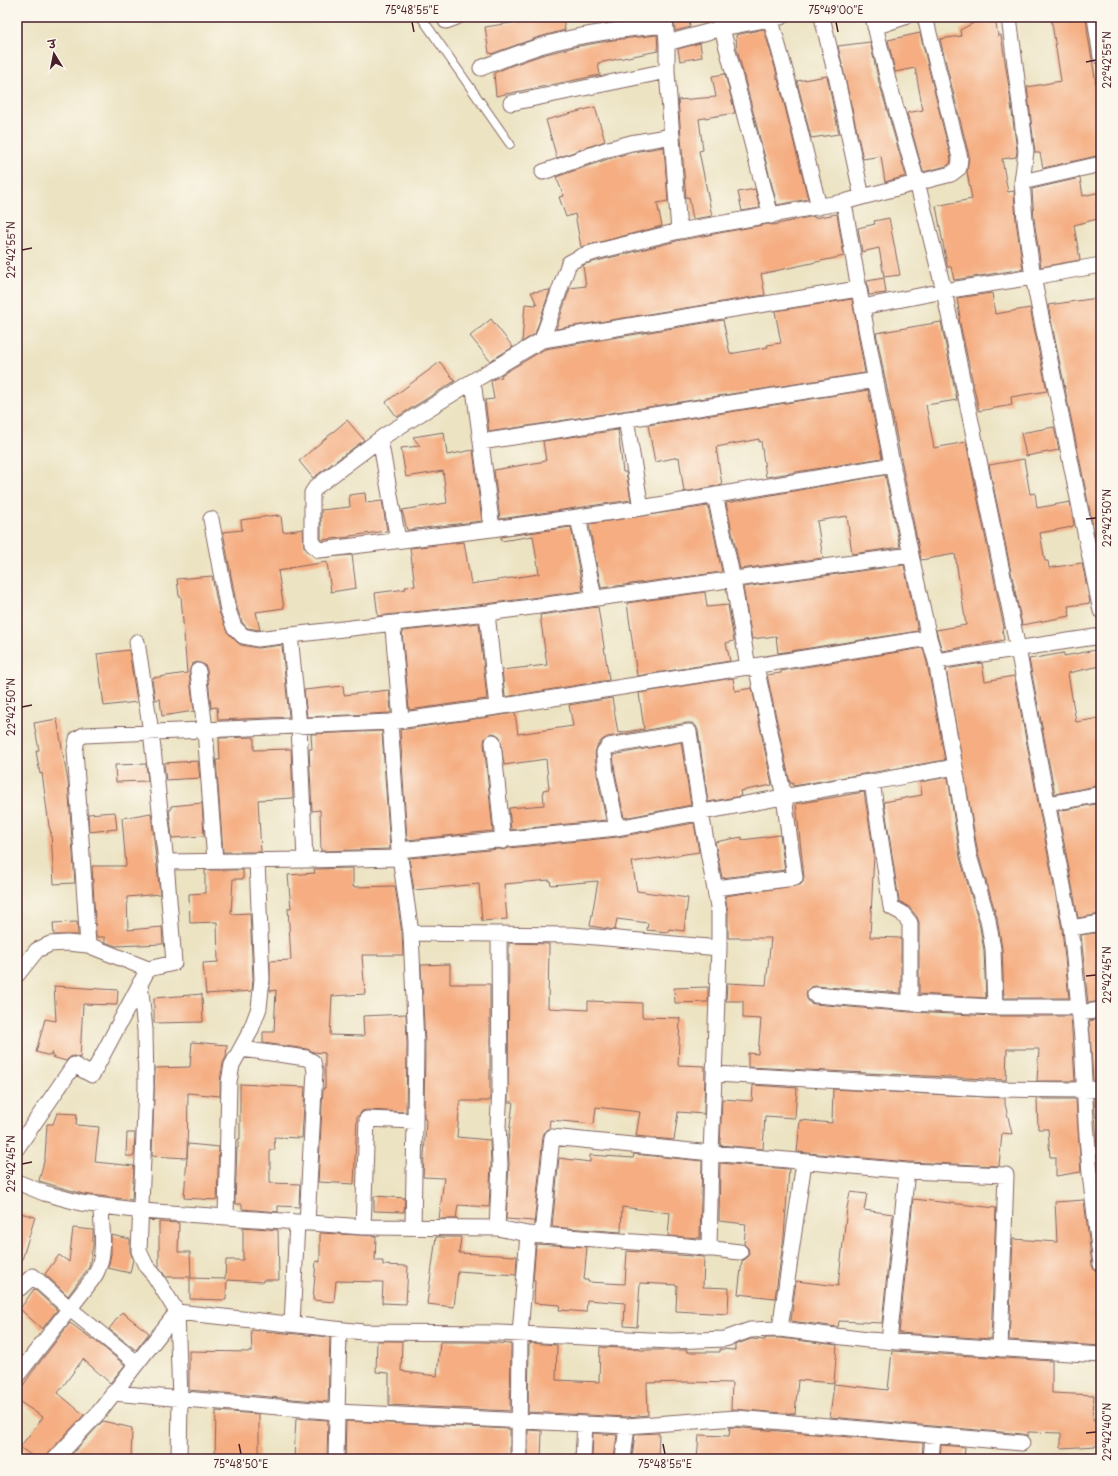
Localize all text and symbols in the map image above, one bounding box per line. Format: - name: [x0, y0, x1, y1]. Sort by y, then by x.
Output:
- text: 75°48'55"E: [385, 2, 439, 17]
- text: 75°49'00"E: [808, 2, 864, 17]
- text: 22°42'55"N: [1099, 31, 1114, 89]
- north arrow: [34, 34, 74, 74]
- text: उ: [46, 34, 59, 53]
- text: 22°42'55"N: [3, 221, 18, 279]
- text: 22°42'50"N: [1099, 489, 1114, 547]
- text: 22°42'50"N: [3, 678, 18, 736]
- text: 22°42'45"N: [1099, 946, 1114, 1004]
- text: 22°42'45"N: [3, 1135, 18, 1193]
- text: 22°42'40"N: [1099, 1403, 1114, 1461]
- text: 75°48'50"E: [214, 1456, 268, 1471]
- text: 75°48'55"E: [638, 1456, 692, 1471]

